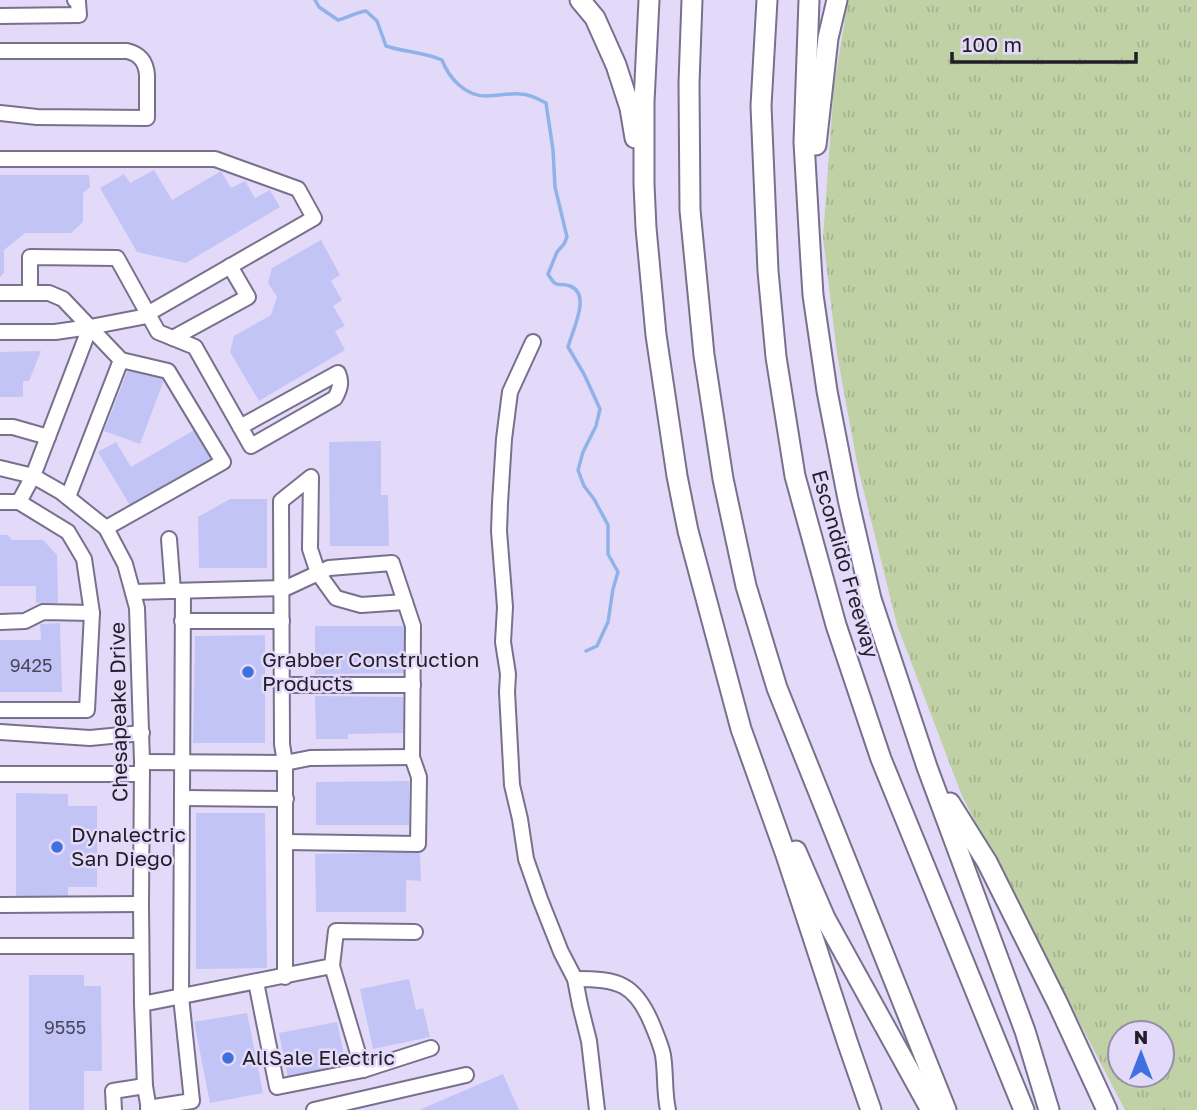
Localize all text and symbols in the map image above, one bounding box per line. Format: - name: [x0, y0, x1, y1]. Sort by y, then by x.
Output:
- scale bar: [952, 21, 1136, 65]
- text: 100 m: [962, 31, 1022, 57]
- street label: Escondido Freeway: [807, 467, 885, 661]
- street label: Chesapeake Drive: [103, 622, 133, 802]
- place label: Grabber Construction Products: [262, 646, 479, 696]
- house number: 9425: [10, 654, 52, 676]
- marker: Grabber Construction Products: [240, 664, 256, 680]
- place label: Dynalectric San Diego: [71, 821, 186, 871]
- marker: Dynalectric San Diego: [49, 839, 65, 855]
- house number: 9555: [44, 1016, 86, 1038]
- north arrow: [1106, 1019, 1176, 1089]
- text: N: [1134, 1025, 1148, 1048]
- place label: AllSale Electric: [242, 1044, 395, 1070]
- marker: AllSale Electric: [220, 1050, 236, 1066]

